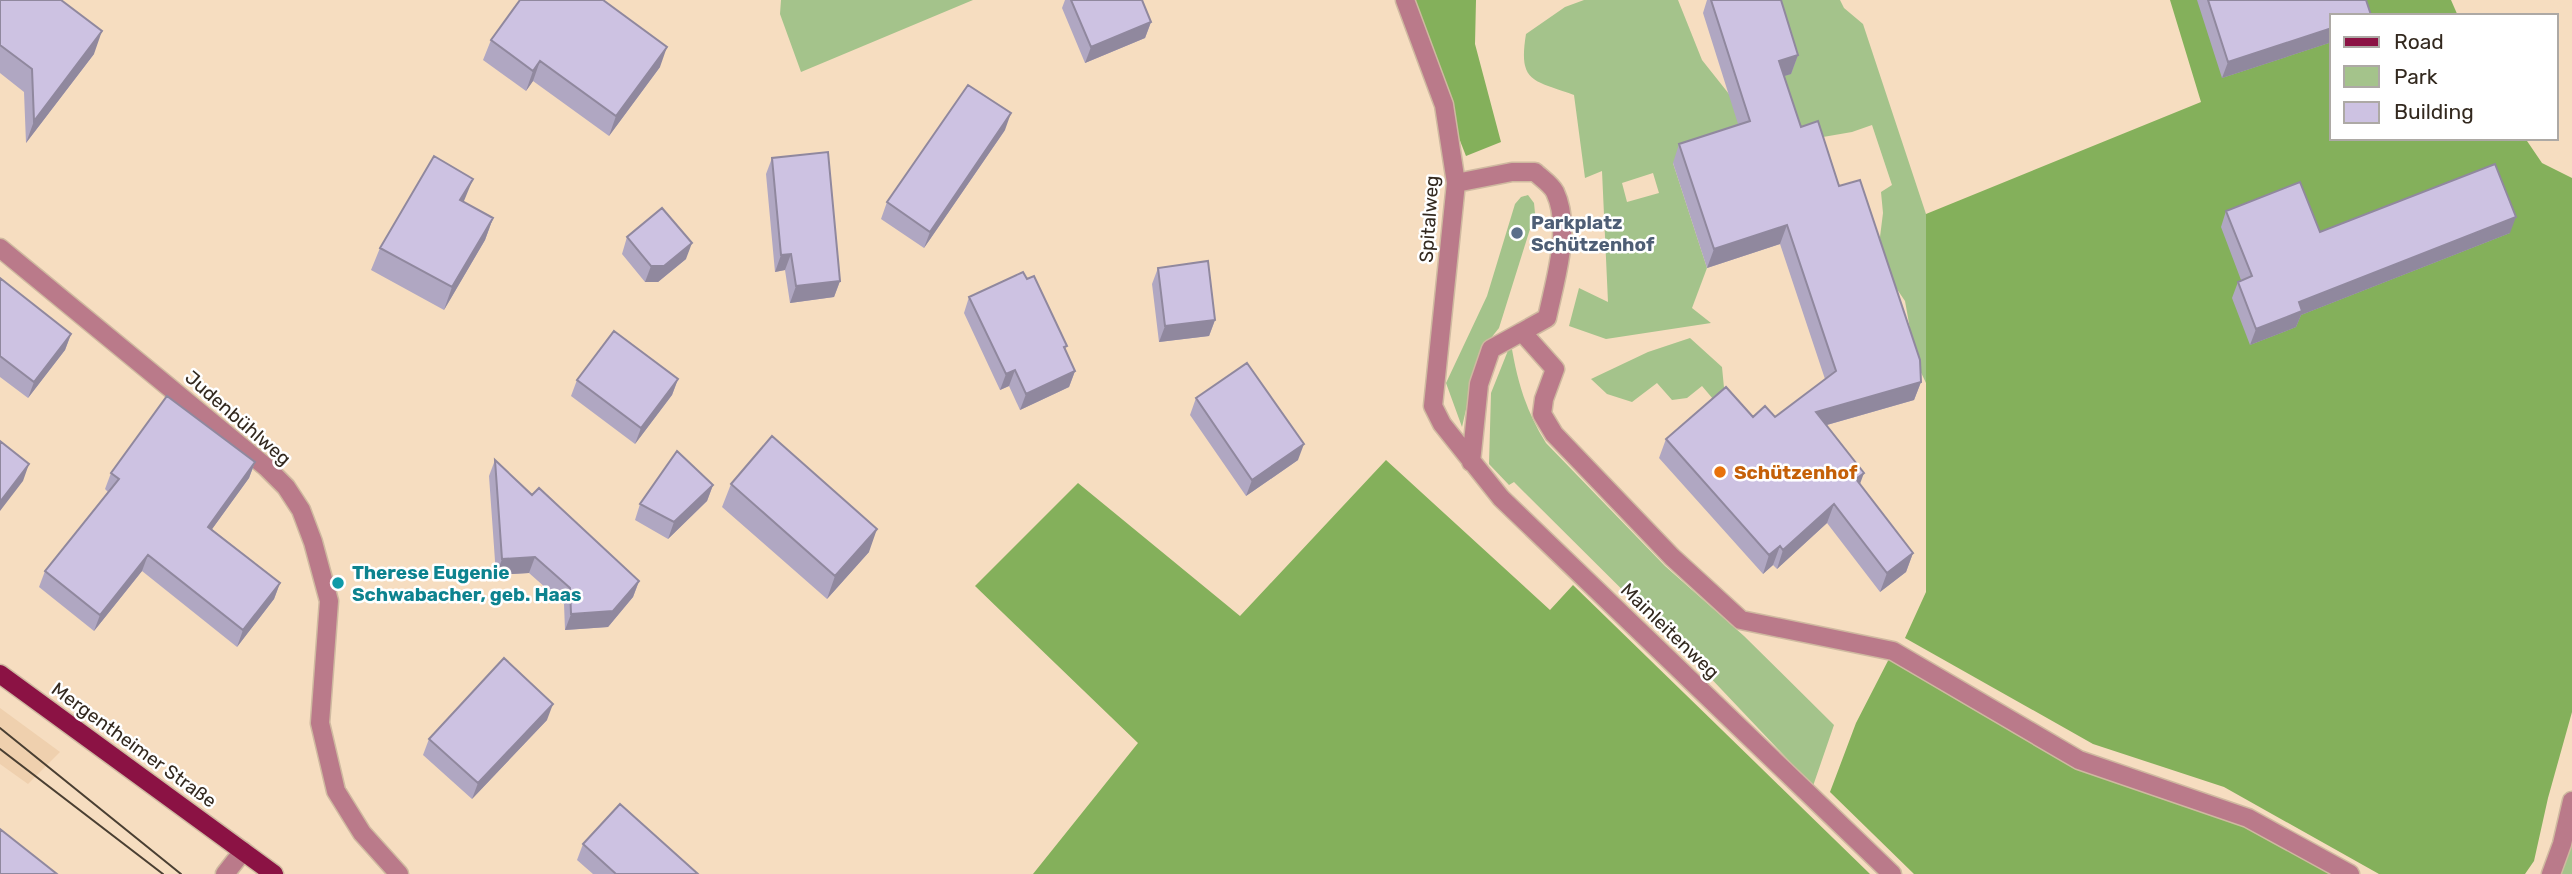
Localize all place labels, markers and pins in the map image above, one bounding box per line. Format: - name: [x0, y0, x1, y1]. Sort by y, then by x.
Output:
- place label: Parkplatz Schützenhof: [1531, 211, 1655, 256]
- marker: Parkplatz Schützenhof: [1509, 225, 1525, 241]
- place label: Schützenhof: [1734, 461, 1858, 484]
- marker: Schützenhof: [1712, 464, 1728, 480]
- place label: Therese Eugenie Schwabacher, geb. Haas: [352, 561, 582, 606]
- marker: Therese Eugenie Schwabacher, geb. Haas: [330, 575, 346, 591]

